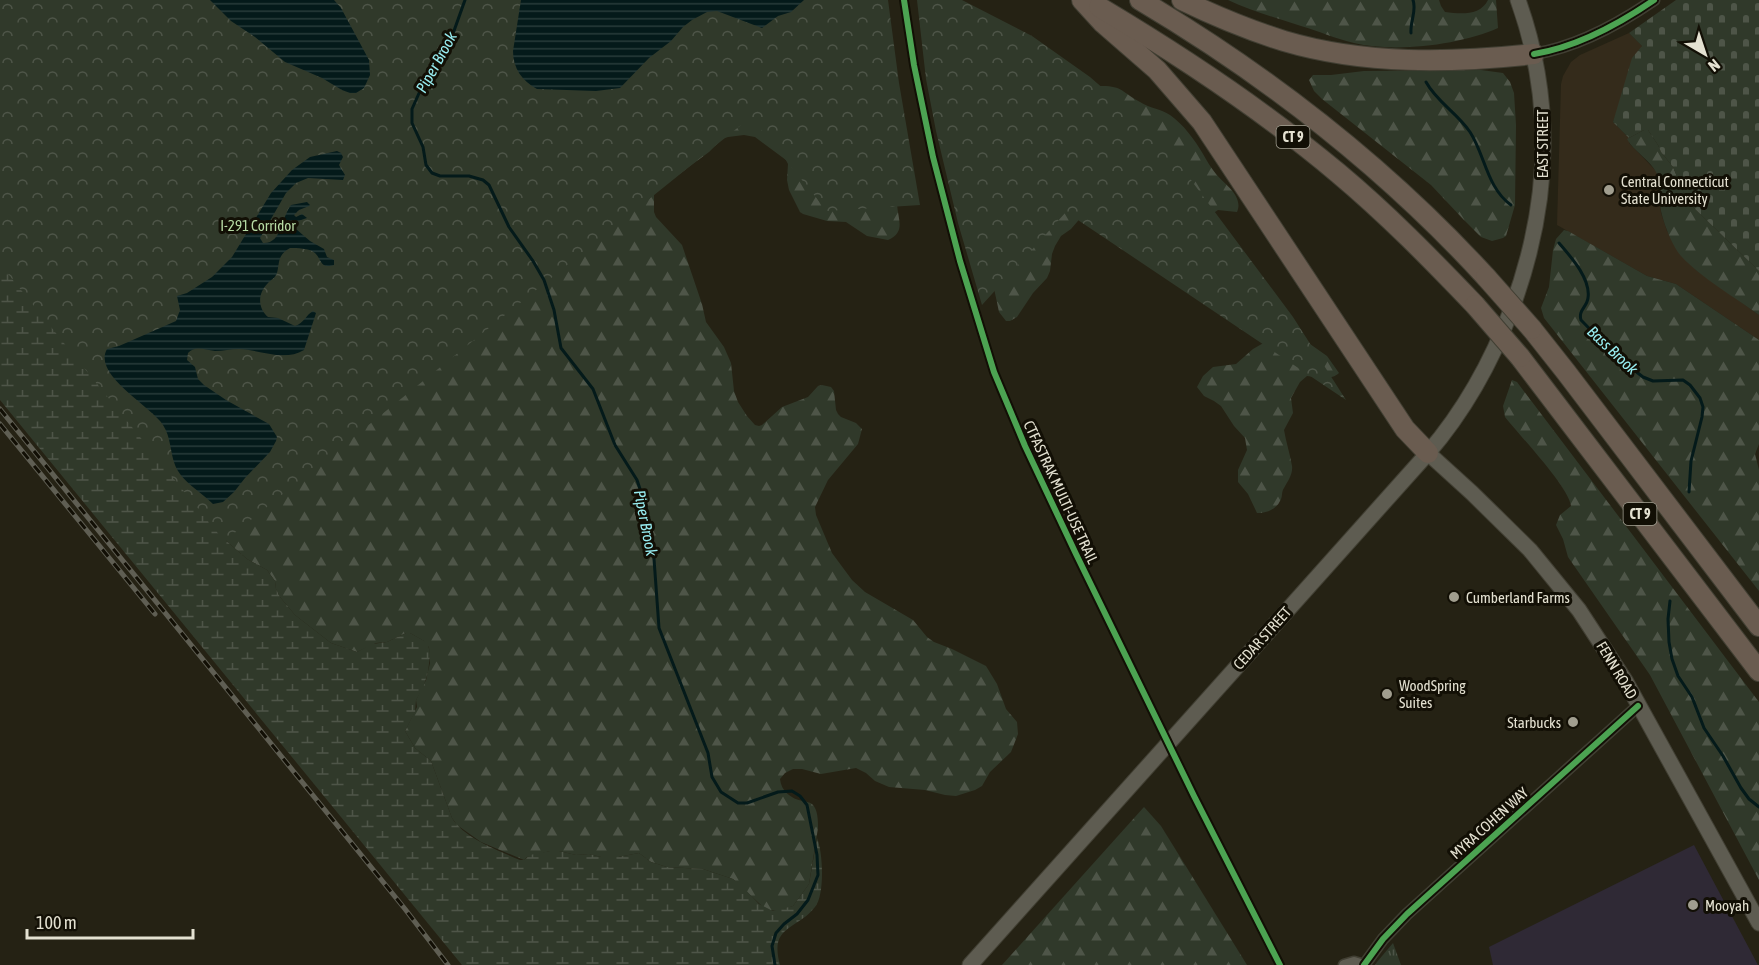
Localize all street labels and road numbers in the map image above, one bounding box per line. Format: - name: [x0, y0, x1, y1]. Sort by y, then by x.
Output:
- street label: EAST STREET: [1534, 109, 1551, 178]
- road number: CT 9: [1276, 126, 1310, 148]
- street label: CTFASTRAK MULTI-USE TRAIL: [1020, 418, 1102, 566]
- road number: CT 9: [1624, 503, 1656, 525]
- street label: CEDAR STREET: [1230, 603, 1295, 673]
- street label: FENN ROAD: [1593, 638, 1641, 702]
- street label: MYRA COHEN WAY: [1447, 783, 1532, 862]

